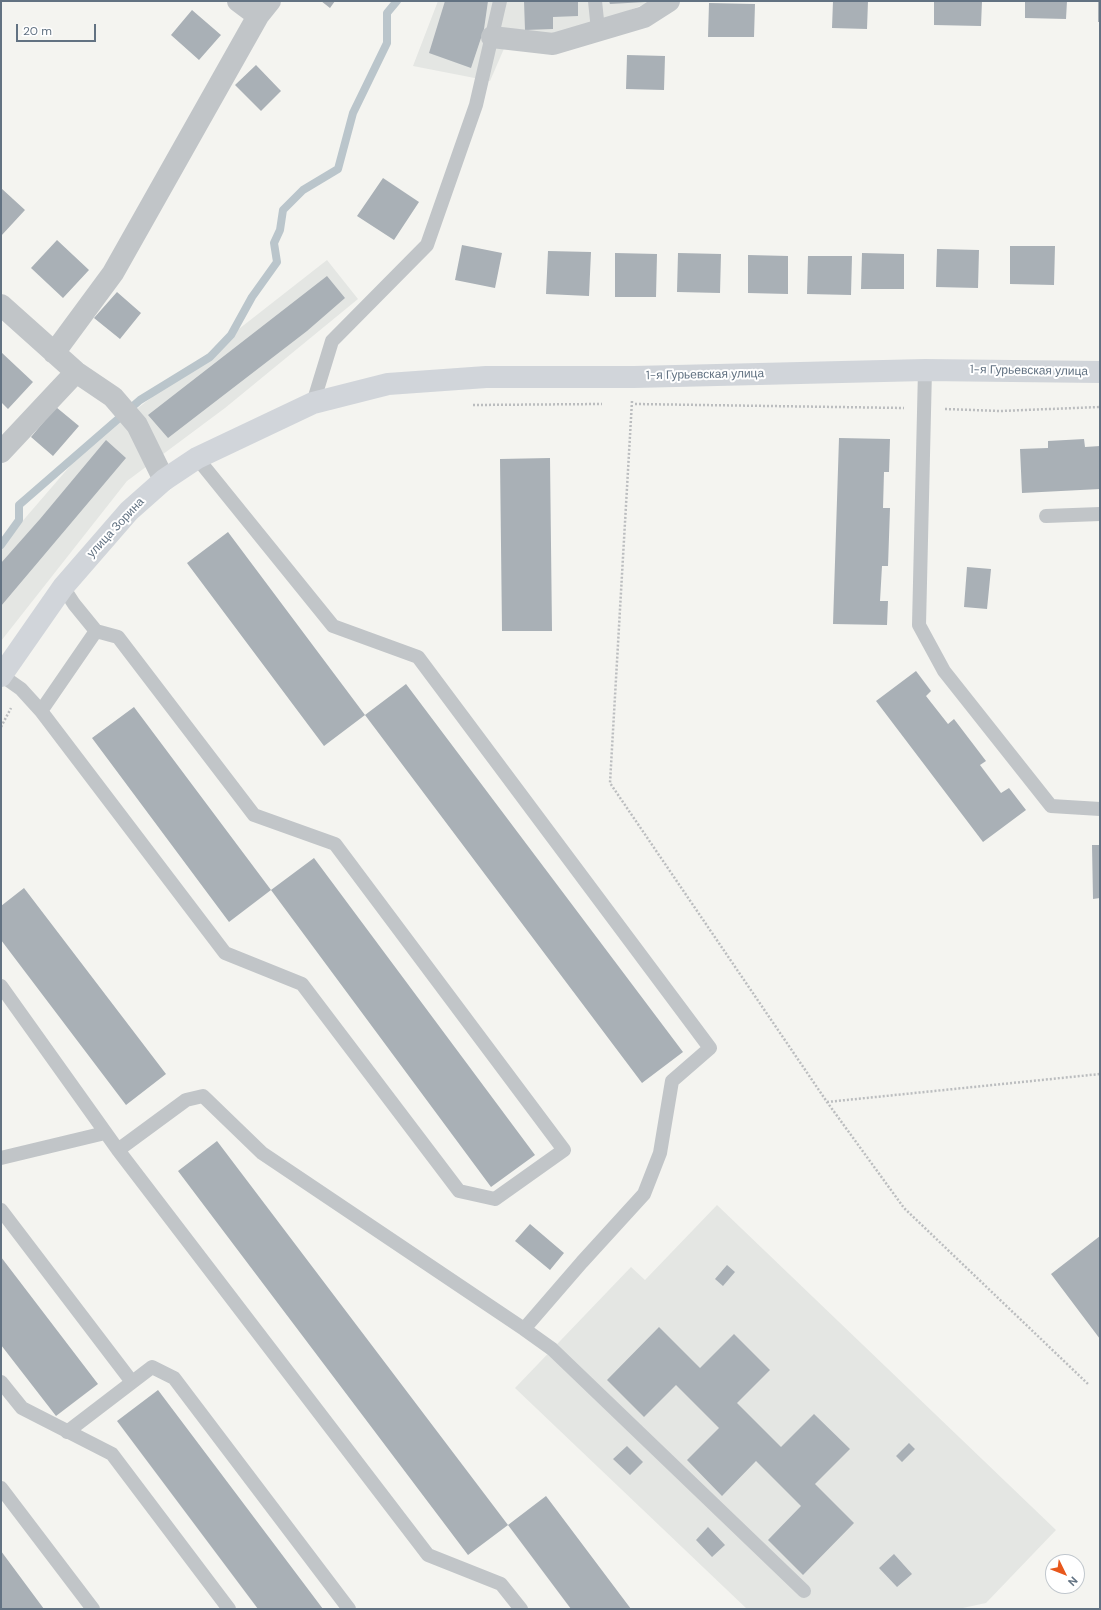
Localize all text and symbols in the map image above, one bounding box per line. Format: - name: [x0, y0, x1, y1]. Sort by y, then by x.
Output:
- scale bar: [18, 16, 98, 42]
- text: 20 m: [23, 23, 52, 39]
- street label: 1-я Гурьевская улица: [970, 363, 1088, 379]
- street label: 1-я Гурьевская улица: [646, 367, 764, 383]
- street label: улица Зорина: [85, 495, 147, 561]
- north arrow: [1045, 1554, 1085, 1594]
- text: N: [1065, 1574, 1081, 1589]

